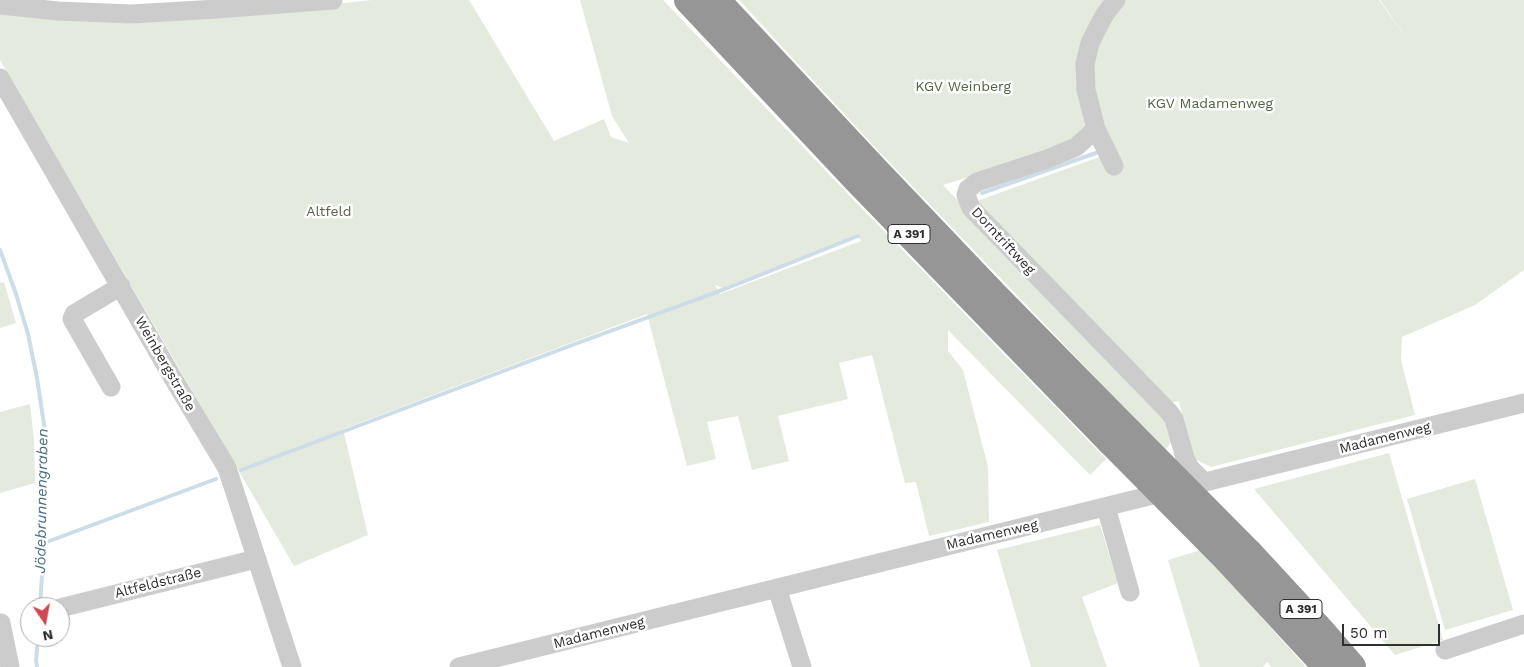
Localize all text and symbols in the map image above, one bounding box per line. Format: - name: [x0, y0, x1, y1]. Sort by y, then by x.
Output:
- park label: KGV Weinberg: [915, 79, 1011, 95]
- park label: KGV Madamenweg: [1147, 96, 1273, 112]
- park label: Altfeld: [306, 204, 352, 220]
- street label: Dorntriftweg: [968, 204, 1038, 278]
- road number: A 391: [888, 224, 930, 243]
- street label: Weinbergstraße: [131, 314, 199, 414]
- street label: Madamenweg: [1338, 419, 1432, 457]
- water label: Jödebrunnengraben: [32, 428, 52, 574]
- street label: Madamenweg: [945, 516, 1039, 554]
- street label: Altfeldstraße: [113, 564, 203, 602]
- north arrow: [20, 597, 70, 647]
- road number: A 391: [1280, 600, 1322, 618]
- street label: Madamenweg: [552, 614, 646, 652]
- scale bar: [1344, 614, 1442, 646]
- text: 50 m: [1350, 624, 1387, 642]
- text: N: [41, 627, 55, 645]

